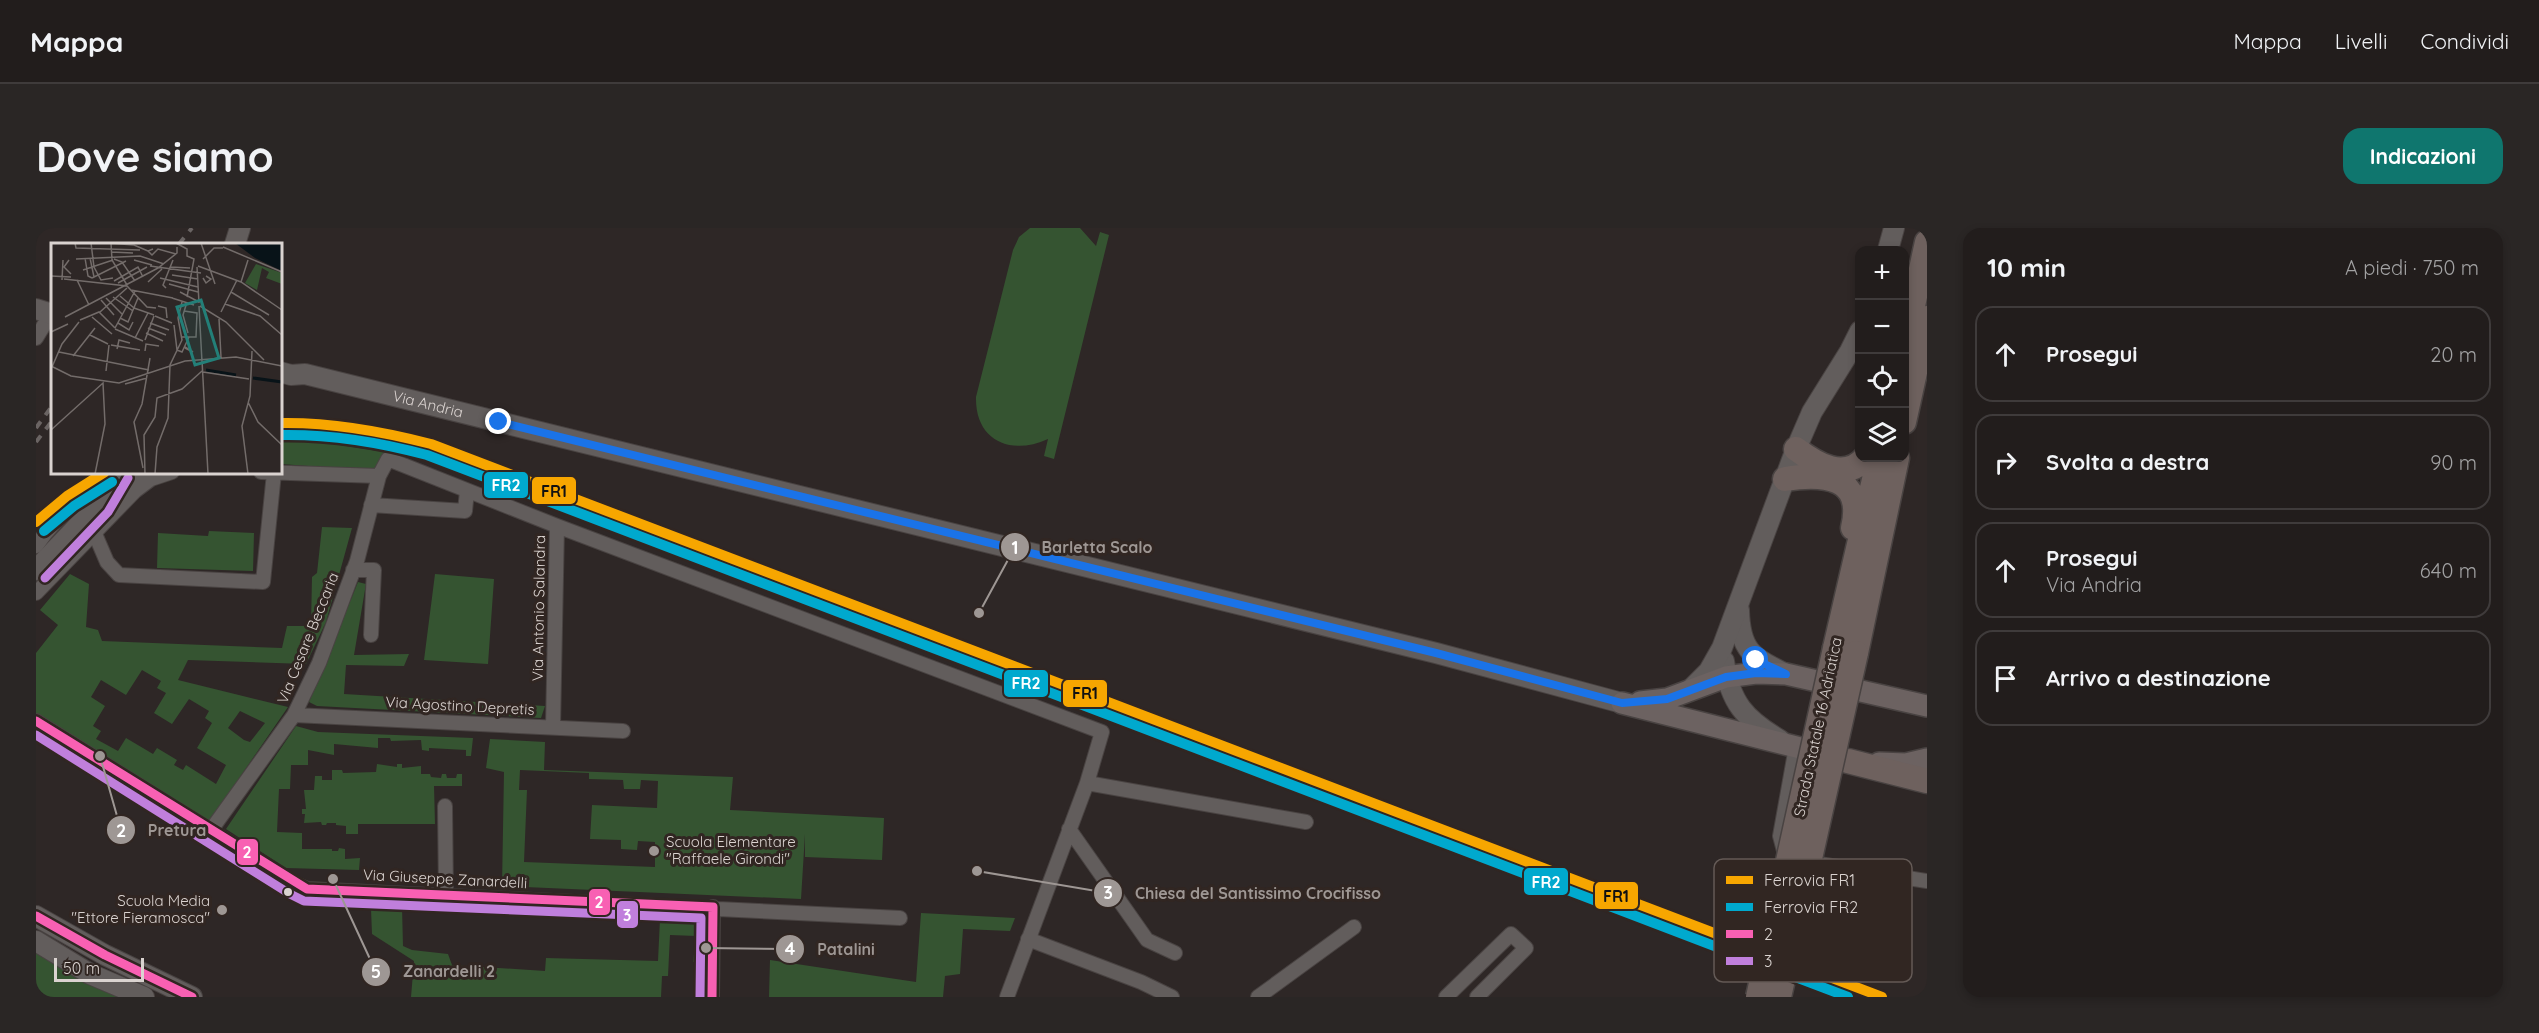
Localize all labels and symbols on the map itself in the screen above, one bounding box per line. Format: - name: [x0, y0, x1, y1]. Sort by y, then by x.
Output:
- inset map: [51, 243, 282, 474]
- street label: Via Andria: [391, 386, 465, 422]
- route end: [485, 408, 511, 434]
- line badge: FR2: [483, 471, 529, 499]
- text: FR2: [491, 475, 521, 495]
- line badge: FR1: [531, 476, 577, 505]
- text: FR1: [541, 481, 567, 501]
- callout: Barletta Scalo: [1000, 530, 1165, 564]
- street label: Via Antonio Salandra: [528, 535, 549, 681]
- text: 1: [1011, 536, 1019, 559]
- text: Barletta Scalo: [1042, 537, 1152, 557]
- street label: Via Cesare Beccaria: [273, 569, 343, 706]
- street label: Strada Statale 16 Adriatica: [1789, 635, 1846, 818]
- route start: [1742, 646, 1768, 672]
- line badge: FR2: [1003, 669, 1049, 698]
- text: FR2: [1011, 673, 1041, 693]
- line badge: FR1: [1062, 679, 1108, 708]
- text: FR1: [1072, 683, 1098, 703]
- street label: Via Agostino Depretis: [385, 692, 535, 719]
- callout: Pretura: [106, 813, 218, 847]
- text: 2: [116, 819, 126, 842]
- text: Pretura: [148, 820, 206, 840]
- place label: Scuola Elementare "Raffaele Girondi": [666, 832, 796, 868]
- line badge: 2: [236, 838, 259, 866]
- text: 2: [242, 842, 252, 862]
- marker: Scuola Elementare "Raffaele Girondi": [647, 844, 661, 858]
- legend: [1714, 859, 1912, 982]
- street label: Via Giuseppe Zanardelli: [362, 865, 528, 892]
- line badge: FR2: [1523, 867, 1569, 896]
- text: Ferrovia FR1: [1764, 870, 1855, 890]
- text: FR2: [1531, 872, 1561, 892]
- callout: Chiesa del Santissimo Crocifisso: [1093, 876, 1393, 910]
- text: 3: [1103, 881, 1113, 904]
- line badge: FR1: [1594, 881, 1639, 910]
- text: Chiesa del Santissimo Crocifisso: [1135, 883, 1381, 903]
- unlabelled marker: [282, 886, 294, 898]
- text: FR1: [1603, 886, 1629, 906]
- line badge: 2: [588, 888, 611, 916]
- place label: Scuola Media "Ettore Fieramosca": [71, 891, 210, 927]
- text: 2: [594, 892, 604, 912]
- text: Ferrovia FR2: [1764, 897, 1858, 917]
- line badge: 3: [616, 900, 639, 929]
- marker: Scuola Media "Ettore Fieramosca": [215, 903, 229, 917]
- text: 3: [623, 905, 631, 925]
- text: 2: [1764, 924, 1773, 944]
- callout: Patalini: [775, 932, 887, 966]
- text: 4: [785, 937, 796, 960]
- text: Patalini: [817, 939, 875, 959]
- text: 3: [1764, 951, 1772, 971]
- scale bar: [54, 955, 144, 982]
- callout: Zanardelli 2: [361, 955, 507, 989]
- text: 5: [371, 960, 381, 983]
- text: Zanardelli 2: [403, 961, 495, 981]

